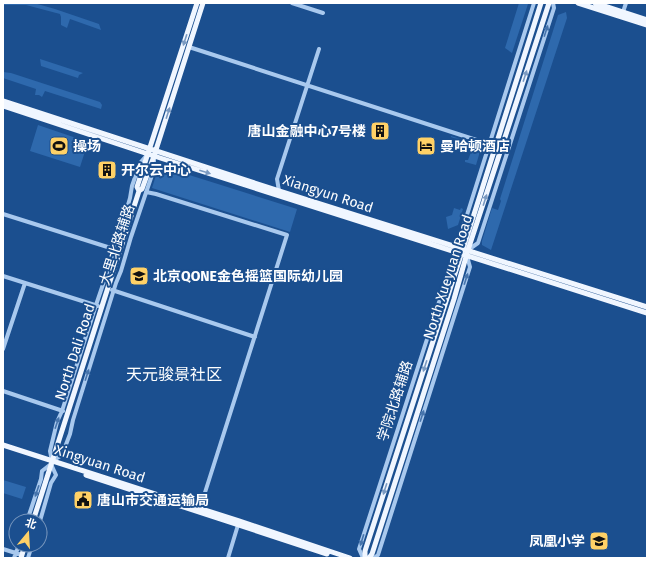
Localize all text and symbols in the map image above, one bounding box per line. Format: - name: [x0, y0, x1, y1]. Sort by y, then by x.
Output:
- one-way arrow: [543, 25, 549, 37]
- one-way arrow: [182, 34, 188, 46]
- one-way arrow: [522, 70, 528, 82]
- one-way arrow: [165, 107, 171, 119]
- building icon: 唐山金融中心7号楼: [369, 120, 391, 142]
- place label: 唐山金融中心7号楼: [247, 123, 366, 140]
- sports icon: 操场: [48, 135, 70, 157]
- hotel icon: 曼哈顿酒店: [415, 135, 437, 157]
- place label: 操场: [73, 138, 101, 155]
- place label: 曼哈顿酒店: [440, 138, 510, 155]
- building icon: 开尔云中心: [96, 159, 118, 181]
- place label: 开尔云中心: [121, 162, 191, 179]
- one-way arrow: [199, 169, 211, 175]
- street label: Xiangyun Road: [281, 171, 375, 217]
- one-way arrow: [482, 194, 488, 206]
- street label: 大里北路辅路: [96, 202, 138, 288]
- street label: North Xueyuan Road: [420, 212, 476, 342]
- school or university icon: 北京QONE金色摇篮国际幼儿园: [128, 265, 150, 287]
- place label: 北京QONE金色摇篮国际幼儿园: [153, 268, 343, 285]
- one-way arrow: [463, 273, 469, 285]
- street label: North Dali Road: [51, 302, 99, 402]
- street label: 学院北路辅路: [374, 358, 416, 444]
- one-way arrow: [422, 360, 428, 372]
- district label: 天元骏景社区: [126, 365, 222, 384]
- one-way arrow: [84, 369, 90, 381]
- one-way arrow: [419, 410, 425, 422]
- one-way arrow: [54, 417, 60, 429]
- street label: Xingyuan Road: [53, 441, 147, 487]
- one-way arrow: [382, 484, 388, 496]
- one-way arrow: [34, 485, 40, 497]
- public building icon: 唐山市交通运输局: [72, 489, 94, 511]
- place label: 唐山市交通运输局: [97, 492, 209, 509]
- north arrow: [8, 513, 48, 553]
- text: 北: [24, 516, 38, 532]
- school or university icon: 凤凰小学: [588, 530, 610, 552]
- place label: 凤凰小学: [529, 533, 585, 550]
- one-way arrow: [359, 534, 365, 546]

